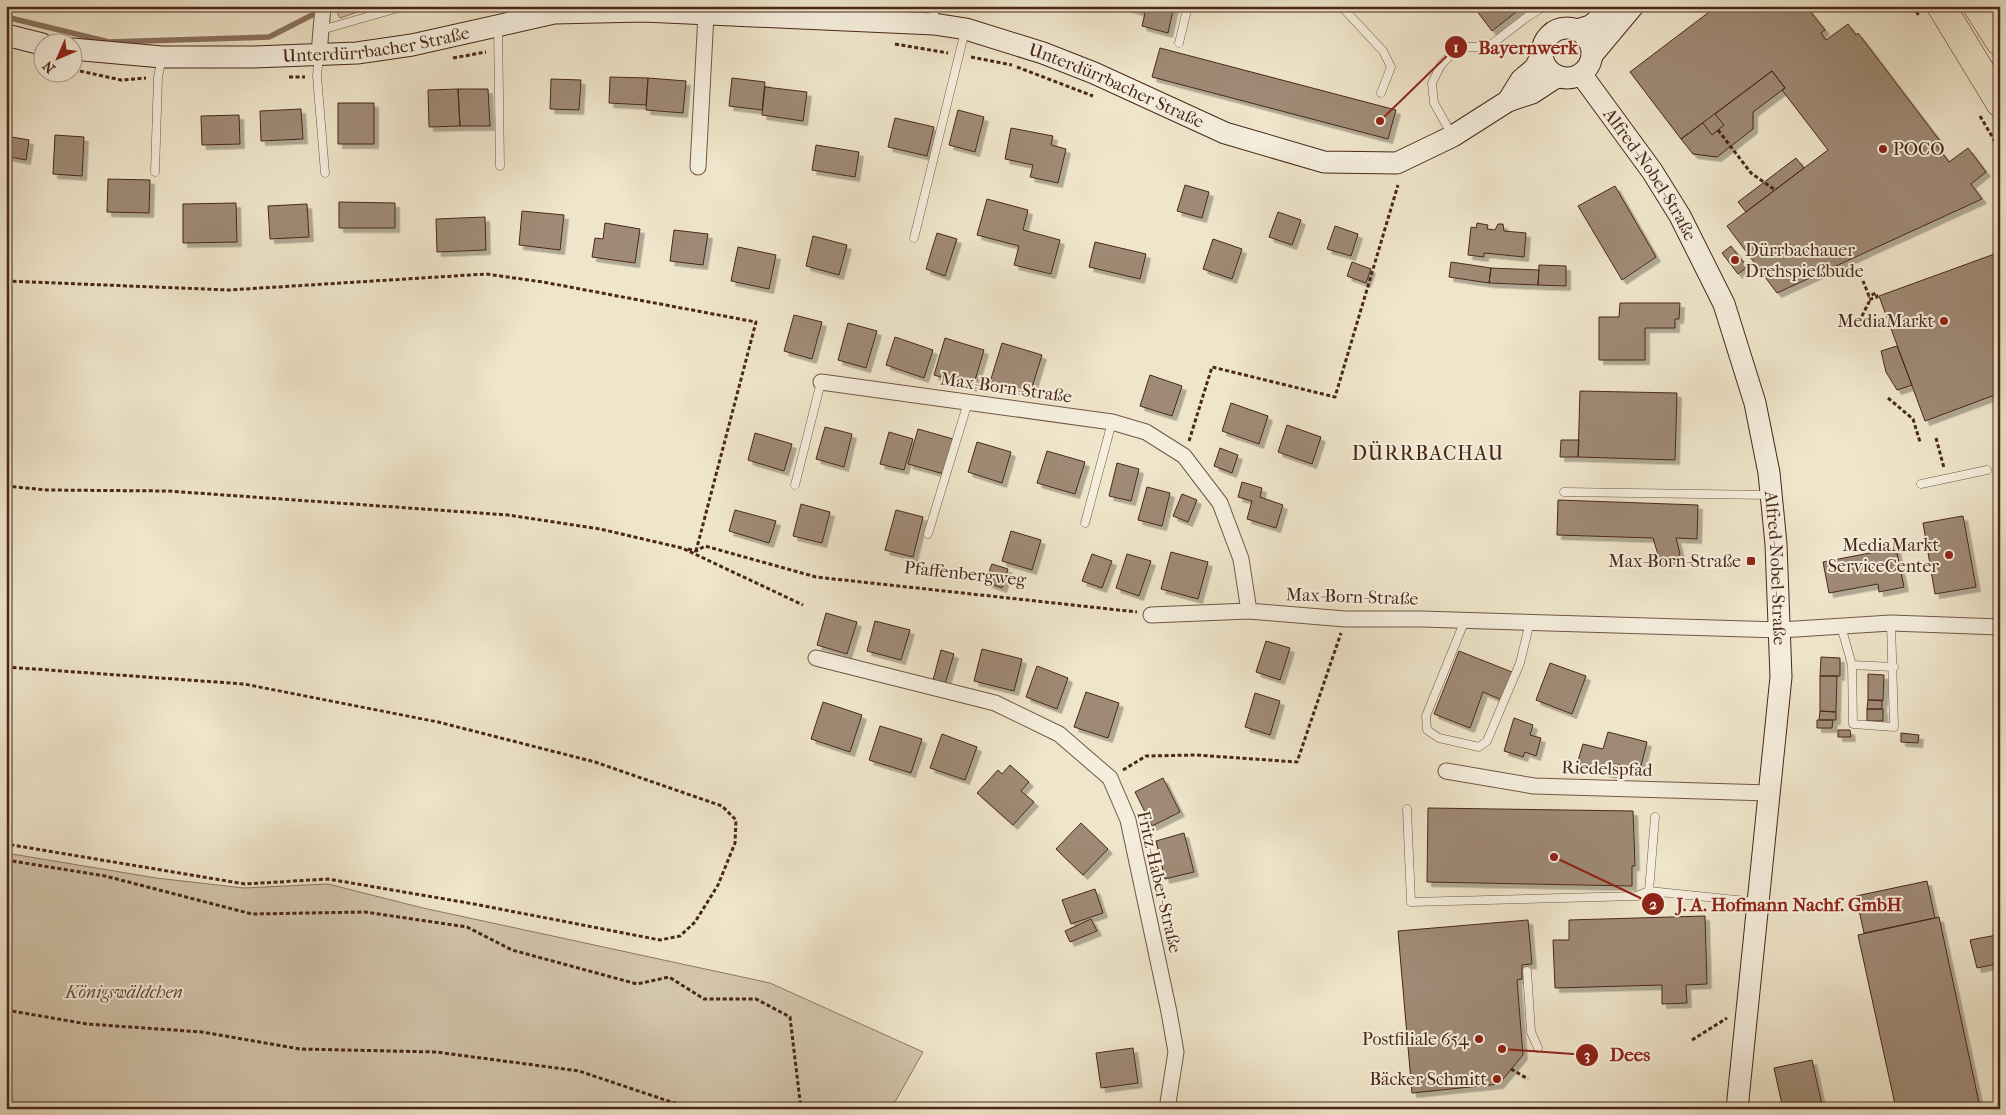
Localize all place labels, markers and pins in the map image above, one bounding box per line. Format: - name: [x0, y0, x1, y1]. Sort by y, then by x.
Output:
- callout: Bayernwerk: [1444, 30, 1588, 64]
- place label: POCO: [1893, 139, 1945, 160]
- marker: POCO: [1877, 143, 1889, 155]
- place label: Dürrbachauer Drehspießbude: [1745, 240, 1864, 282]
- marker: Dürrbachauer Drehspießbude: [1729, 254, 1741, 266]
- place label: MediaMarkt: [1837, 311, 1935, 332]
- marker: MediaMarkt: [1938, 315, 1950, 327]
- place label: MediaMarkt ServiceCenter: [1828, 535, 1940, 577]
- marker: MediaMarkt ServiceCenter: [1943, 549, 1955, 561]
- place label: Max-Born-Straße: [1608, 551, 1741, 572]
- marker: Max-Born-Straße: [1745, 555, 1757, 567]
- callout: J. A. Hofmann Nachf. GmbH: [1641, 887, 1911, 921]
- place label: Postfiliale 654: [1362, 1029, 1469, 1050]
- marker: Postfiliale 654: [1473, 1033, 1485, 1045]
- callout: Dees: [1574, 1038, 1660, 1072]
- place label: Bäcker Schmitt: [1369, 1069, 1488, 1090]
- marker: Bäcker Schmitt: [1491, 1073, 1503, 1085]

